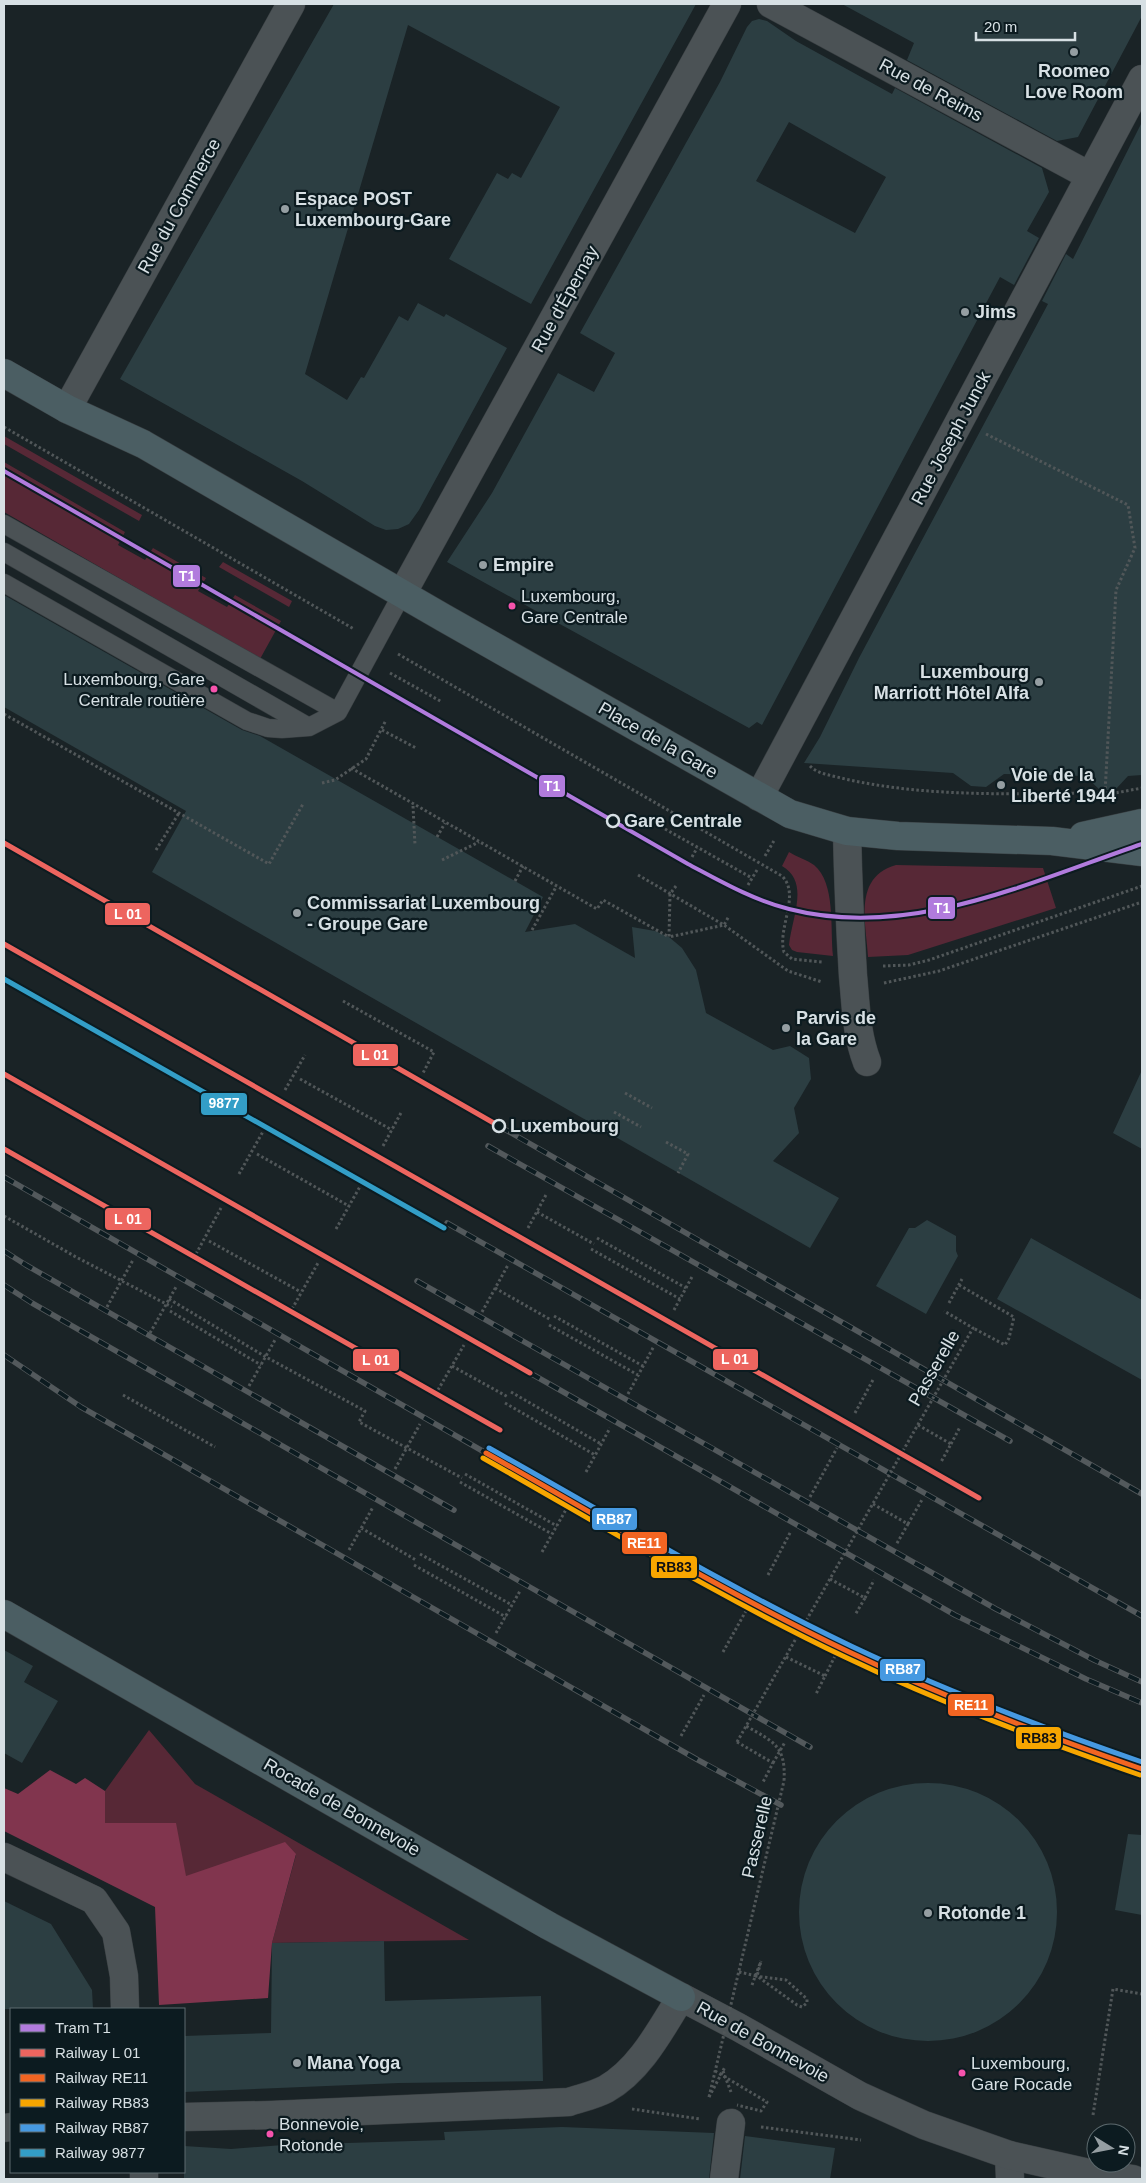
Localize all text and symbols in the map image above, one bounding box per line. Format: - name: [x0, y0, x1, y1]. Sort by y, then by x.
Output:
- scale bar: [976, 10, 1075, 42]
- text: 20 m: [984, 18, 1017, 35]
- marker: Roomeo Love Room: [1068, 46, 1080, 58]
- street label: Rue de Reims: [876, 54, 986, 126]
- place label: Roomeo Love Room: [1025, 61, 1123, 102]
- street label: Rue du Commerce: [134, 135, 224, 277]
- place label: Espace POST Luxembourg-Gare: [295, 189, 451, 230]
- marker: Espace POST Luxembourg-Gare: [279, 203, 291, 215]
- street label: Rue d'Épernay: [528, 242, 602, 356]
- place label: Jims: [975, 302, 1016, 322]
- marker: Jims: [959, 306, 971, 318]
- street label: Rue Joseph Junck: [907, 367, 995, 508]
- place label: Empire: [493, 555, 554, 575]
- marker: Empire: [477, 559, 489, 571]
- line badge: T1: [172, 564, 201, 588]
- text: T1: [179, 568, 195, 584]
- place label: Luxembourg, Gare Centrale: [521, 587, 628, 627]
- marker: Luxembourg, Gare Centrale: [507, 601, 517, 611]
- place label: Luxembourg Marriott Hôtel Alfa: [874, 662, 1030, 703]
- place label: Luxembourg, Gare Centrale routière: [63, 670, 205, 710]
- marker: Luxembourg Marriott Hôtel Alfa: [1033, 676, 1045, 688]
- marker: Luxembourg, Gare Centrale routière: [209, 684, 219, 694]
- street label: Place de la Gare: [595, 698, 721, 782]
- place label: Voie de la Liberté 1944: [1011, 765, 1116, 806]
- line badge: T1: [538, 774, 566, 798]
- text: T1: [544, 778, 560, 794]
- marker: Voie de la Liberté 1944: [995, 779, 1007, 791]
- place label: Gare Centrale: [624, 811, 742, 831]
- marker: Gare Centrale: [606, 814, 620, 828]
- place label: Commissariat Luxembourg - Groupe Gare: [307, 893, 540, 934]
- line badge: T1: [927, 896, 956, 920]
- text: T1: [934, 900, 950, 916]
- line badge: L 01: [104, 902, 151, 926]
- text: L 01: [114, 906, 142, 922]
- marker: Commissariat Luxembourg - Groupe Gare: [291, 907, 303, 919]
- place label: Parvis de la Gare: [796, 1008, 876, 1049]
- marker: Parvis de la Gare: [780, 1022, 792, 1034]
- line badge: L 01: [352, 1043, 399, 1067]
- text: L 01: [361, 1047, 389, 1063]
- line badge: 9877: [200, 1092, 248, 1116]
- text: 9877: [208, 1095, 240, 1111]
- place label: Luxembourg: [510, 1116, 619, 1136]
- marker: Luxembourg: [492, 1119, 506, 1133]
- line badge: L 01: [104, 1207, 152, 1231]
- text: L 01: [114, 1211, 142, 1227]
- street label: Passerelle: [904, 1327, 964, 1409]
- line badge: L 01: [352, 1348, 400, 1372]
- line badge: L 01: [712, 1348, 759, 1371]
- text: L 01: [721, 1351, 749, 1367]
- text: L 01: [362, 1352, 390, 1368]
- line badge: RB87: [591, 1507, 638, 1531]
- text: RB87: [596, 1511, 632, 1527]
- line badge: RE11: [621, 1531, 668, 1555]
- text: RE11: [627, 1535, 661, 1551]
- line badge: RB83: [650, 1555, 698, 1579]
- text: RB83: [656, 1559, 692, 1575]
- line badge: RB87: [879, 1658, 926, 1682]
- text: RB87: [885, 1661, 921, 1677]
- line badge: RE11: [947, 1693, 995, 1717]
- text: RE11: [954, 1697, 988, 1713]
- line badge: RB83: [1015, 1726, 1062, 1750]
- text: RB83: [1021, 1730, 1057, 1746]
- street label: Rocade de Bonnevoie: [260, 1754, 424, 1860]
- street label: Passerelle: [738, 1794, 776, 1880]
- place label: Rotonde 1: [938, 1903, 1026, 1923]
- marker: Rotonde 1: [922, 1907, 934, 1919]
- street label: Rue de Bonnevoie: [693, 1997, 833, 2087]
- legend: [10, 2008, 185, 2173]
- text: Tram T1: [55, 2019, 111, 2036]
- text: Railway L 01: [55, 2044, 140, 2061]
- place label: Mana Yoga: [307, 2053, 401, 2073]
- place label: Luxembourg, Gare Rocade: [971, 2054, 1072, 2094]
- marker: Mana Yoga: [291, 2057, 303, 2069]
- marker: Luxembourg, Gare Rocade: [957, 2068, 967, 2078]
- text: Railway RE11: [55, 2069, 148, 2086]
- text: Railway RB83: [55, 2094, 149, 2111]
- place label: Bonnevoie, Rotonde: [279, 2115, 364, 2155]
- text: Railway RB87: [55, 2119, 149, 2136]
- north arrow: [1086, 2123, 1136, 2173]
- marker: Bonnevoie, Rotonde: [265, 2129, 275, 2139]
- text: Railway 9877: [55, 2144, 145, 2161]
- text: N: [1115, 2144, 1133, 2157]

